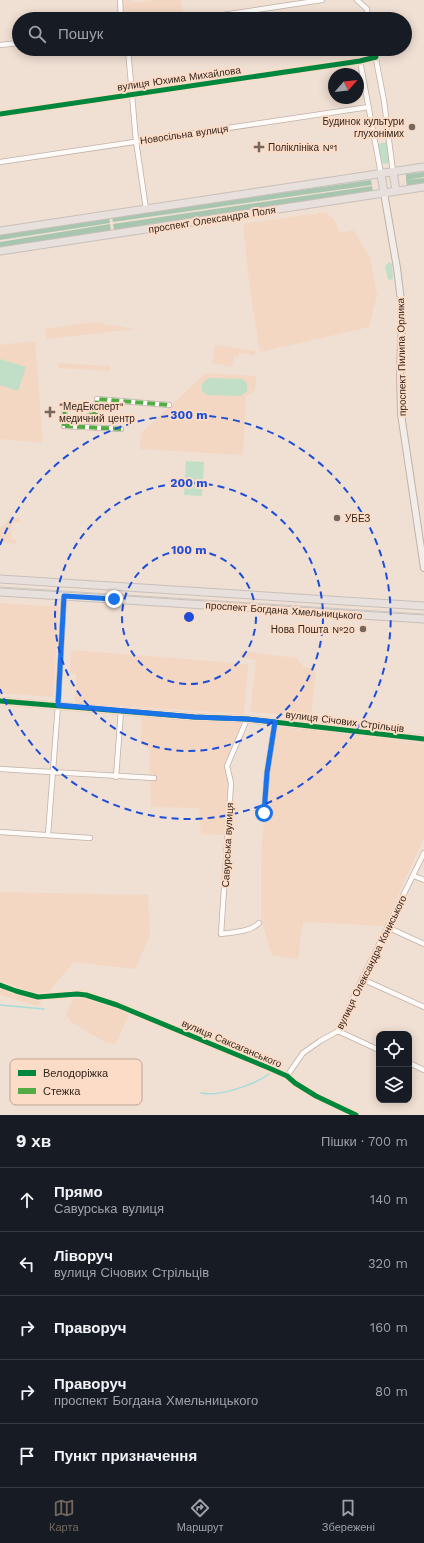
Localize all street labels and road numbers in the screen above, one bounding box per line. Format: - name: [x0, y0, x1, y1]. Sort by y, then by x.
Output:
- street label: вулиця Юхима Михайлова: [117, 64, 242, 93]
- street label: Новосільна вулиця: [139, 123, 229, 146]
- street label: проспект Олександра Поля: [148, 204, 277, 235]
- street label: проспект Пилипа Орлика: [395, 297, 408, 416]
- street label: проспект Богдана Хмельницького: [205, 600, 363, 621]
- street label: вулиця Січових Стрільців: [285, 709, 405, 734]
- street label: Савурська вулиця: [220, 802, 235, 888]
- street label: вулиця Олександра Кониського: [334, 893, 409, 1031]
- street label: вулиця Саксаганського: [180, 1017, 284, 1070]

